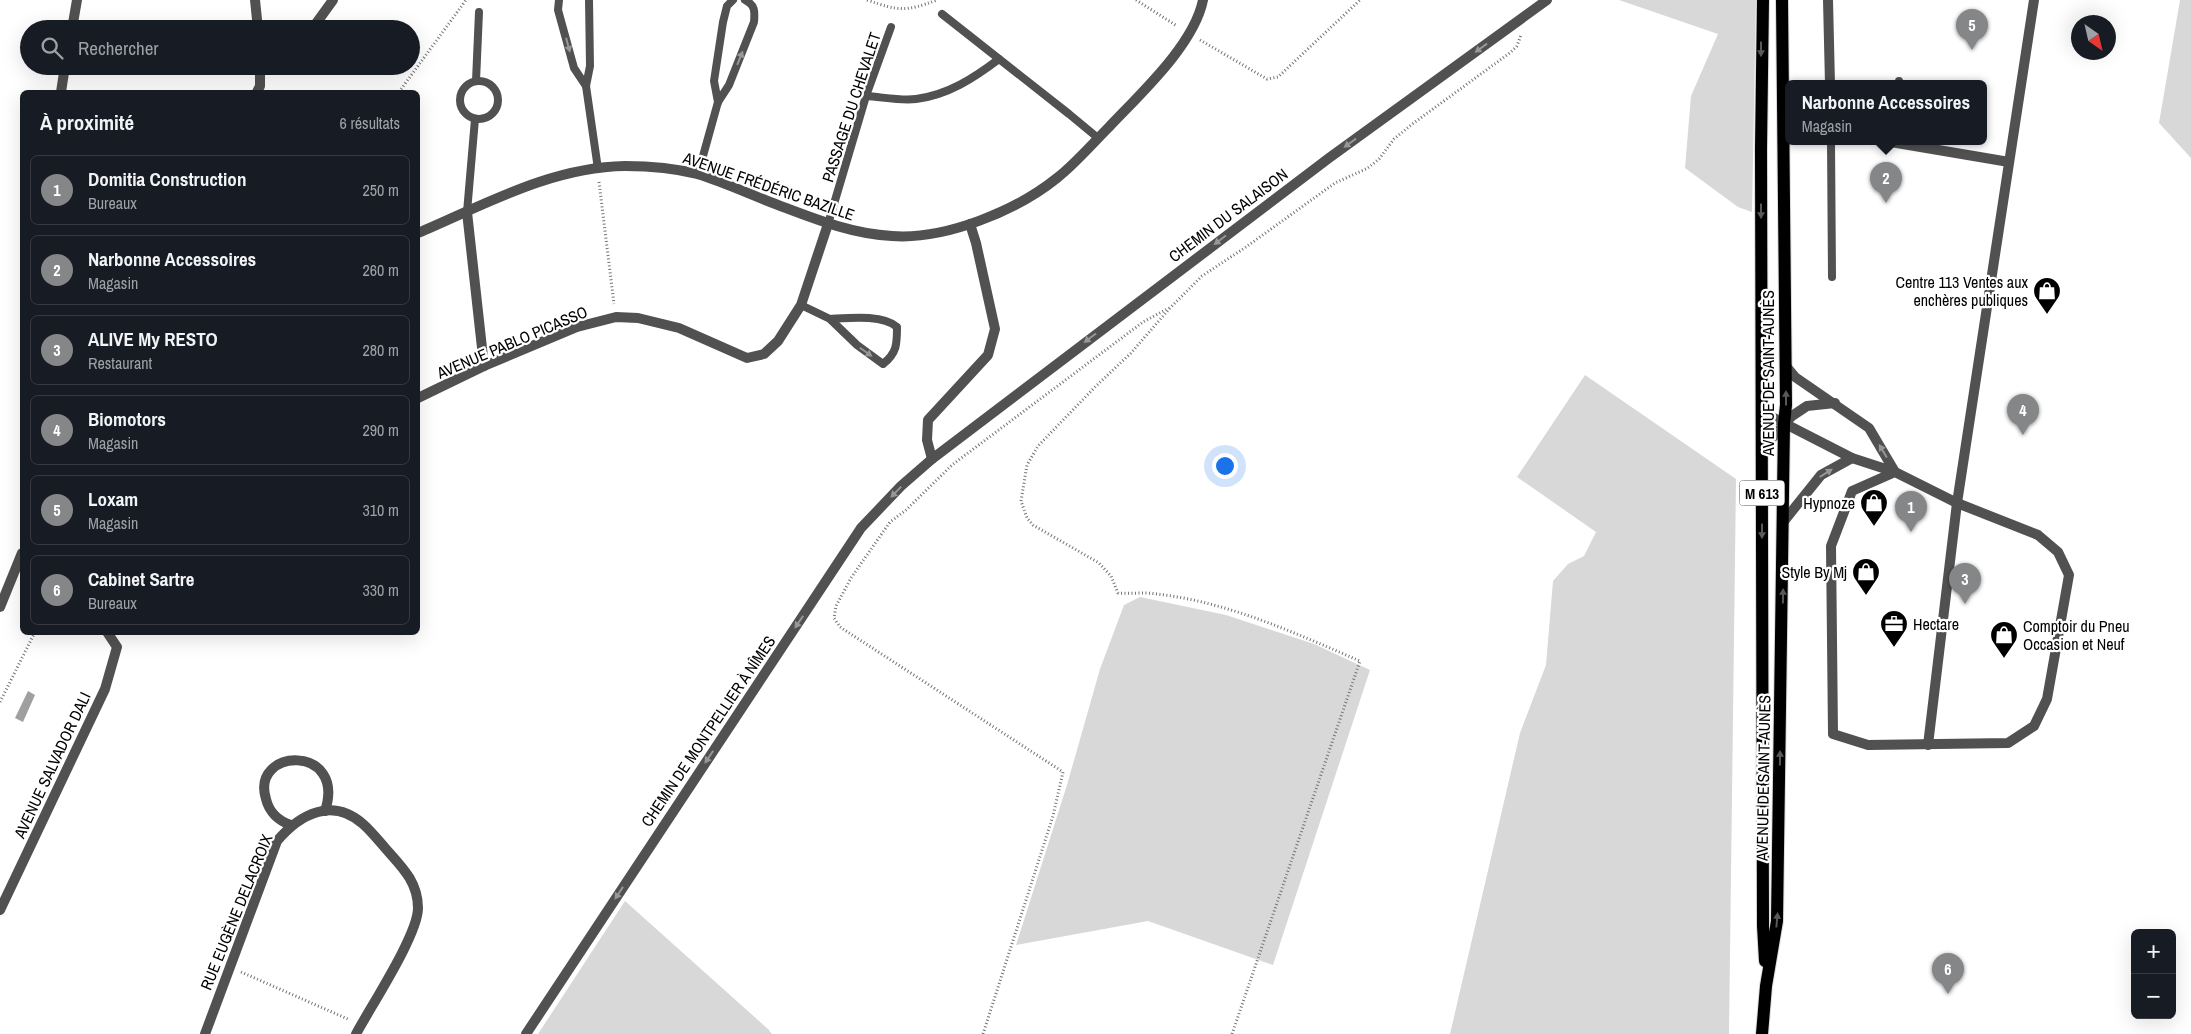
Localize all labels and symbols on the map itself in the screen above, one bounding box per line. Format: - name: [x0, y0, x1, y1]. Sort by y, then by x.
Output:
- pin: 5: [1956, 9, 1988, 50]
- north arrow: [2071, 15, 2116, 60]
- street label: PASSAGE DU CHEVALET: [816, 29, 886, 185]
- one-way arrow: [564, 37, 572, 52]
- one-way arrow: [1757, 41, 1765, 57]
- one-way arrow: [1474, 43, 1488, 53]
- one-way arrow: [736, 51, 744, 65]
- one-way arrow: [1343, 138, 1357, 148]
- street label: AVENUE FRÉDÉRIC BAZILLE: [679, 146, 858, 226]
- pin: 2: [1870, 162, 1902, 203]
- street label: CHEMIN DU SALAISON: [1164, 163, 1292, 267]
- one-way arrow: [1757, 203, 1765, 219]
- one-way arrow: [1214, 235, 1227, 246]
- place label: Centre 113 Ventes aux enchères publiques: [1895, 271, 2028, 311]
- shop icon: Centre 113 Ventes aux enchères publiques: [2032, 276, 2062, 315]
- street label: AVENUE DE SAINT-AUNÈS: [1757, 290, 1779, 457]
- street label: AVENUE PABLO PICASSO: [432, 300, 591, 384]
- one-way arrow: [1083, 333, 1097, 343]
- one-way arrow: [859, 347, 873, 357]
- one-way arrow: [1782, 390, 1790, 406]
- pin: 4: [2007, 394, 2039, 435]
- one-way arrow: [1878, 444, 1887, 457]
- your location: [1212, 453, 1238, 479]
- one-way arrow: [1820, 468, 1833, 477]
- road number: M 613: [1740, 480, 1784, 506]
- one-way arrow: [890, 485, 902, 497]
- shop icon: Hypnoze: [1859, 488, 1889, 527]
- pin: 1: [1895, 491, 1927, 532]
- place label: Hypnoze: [1803, 492, 1855, 514]
- one-way arrow: [1758, 523, 1766, 539]
- shop icon: Style By Mj: [1851, 557, 1881, 596]
- place label: Style By Mj: [1781, 561, 1847, 583]
- pin: 3: [1949, 563, 1981, 604]
- one-way arrow: [1779, 587, 1787, 603]
- office icon: Hectare: [1879, 609, 1909, 648]
- place label: Hectare: [1913, 613, 1959, 635]
- one-way arrow: [794, 615, 804, 628]
- place label: Comptoir du Pneu Occasion et Neuf: [2023, 615, 2129, 655]
- shop icon: Comptoir du Pneu Occasion et Neuf: [1989, 620, 2019, 659]
- street label: CHEMIN DE MONTPELLIER À NÎMES: [636, 631, 780, 831]
- street label: AVENUE SALVADOR DALI: [8, 688, 96, 843]
- street label: AVENUE DE SAINT-AUNÈS: [1751, 695, 1775, 862]
- one-way arrow: [704, 750, 714, 764]
- one-way arrow: [1776, 750, 1784, 766]
- street label: RUE EUGÈNE DELACROIX: [195, 831, 277, 993]
- one-way arrow: [615, 886, 624, 899]
- one-way arrow: [1773, 912, 1781, 928]
- pin: 6: [1932, 953, 1964, 994]

